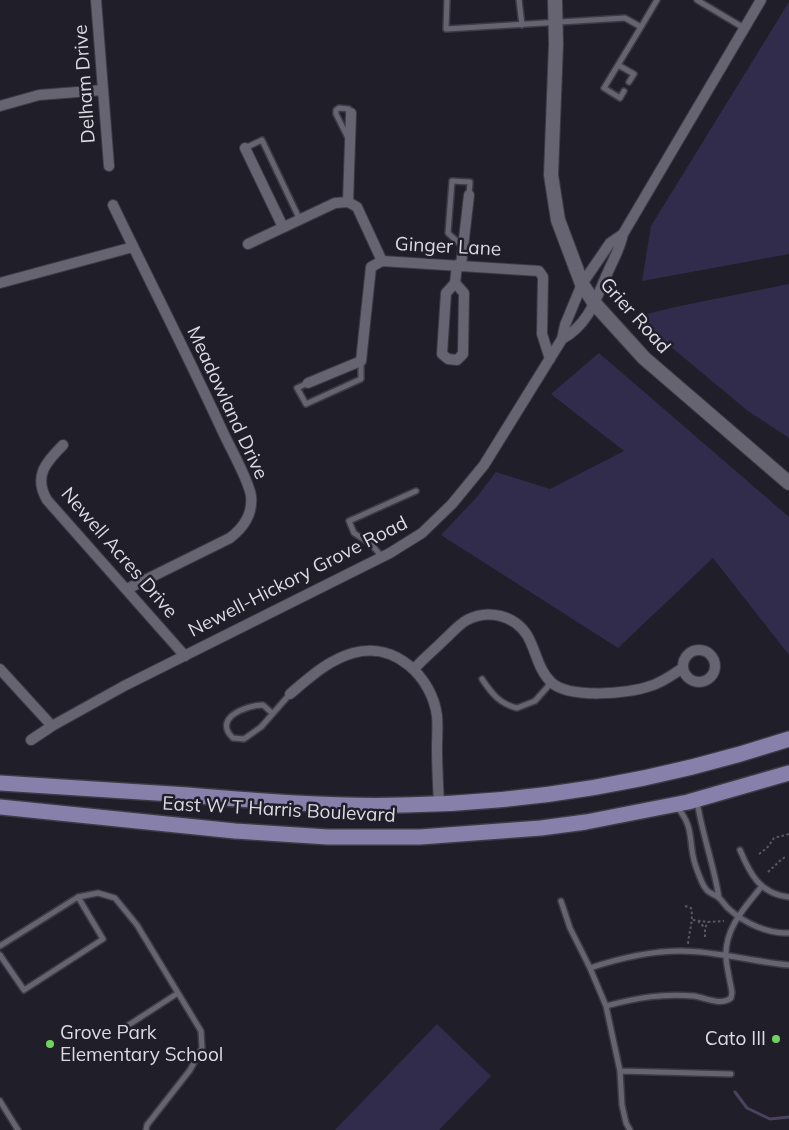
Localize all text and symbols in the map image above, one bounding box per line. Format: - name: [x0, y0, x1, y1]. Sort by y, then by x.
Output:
- street label: Delham Drive: [69, 24, 101, 144]
- street label: Ginger Lane: [394, 233, 502, 261]
- street label: Grier Road: [595, 273, 675, 359]
- street label: Meadowland Drive: [182, 323, 272, 483]
- street label: Newell Acres Drive: [56, 483, 182, 623]
- street label: Newell-Hickory Grove Road: [185, 512, 411, 642]
- street label: East W T Harris Boulevard: [162, 793, 396, 827]
- place label: Grove Park Elementary School: [60, 1022, 223, 1066]
- place label: Cato III: [705, 1028, 766, 1050]
- marker: Cato III: [770, 1033, 782, 1045]
- marker: Grove Park Elementary School: [44, 1038, 56, 1050]

